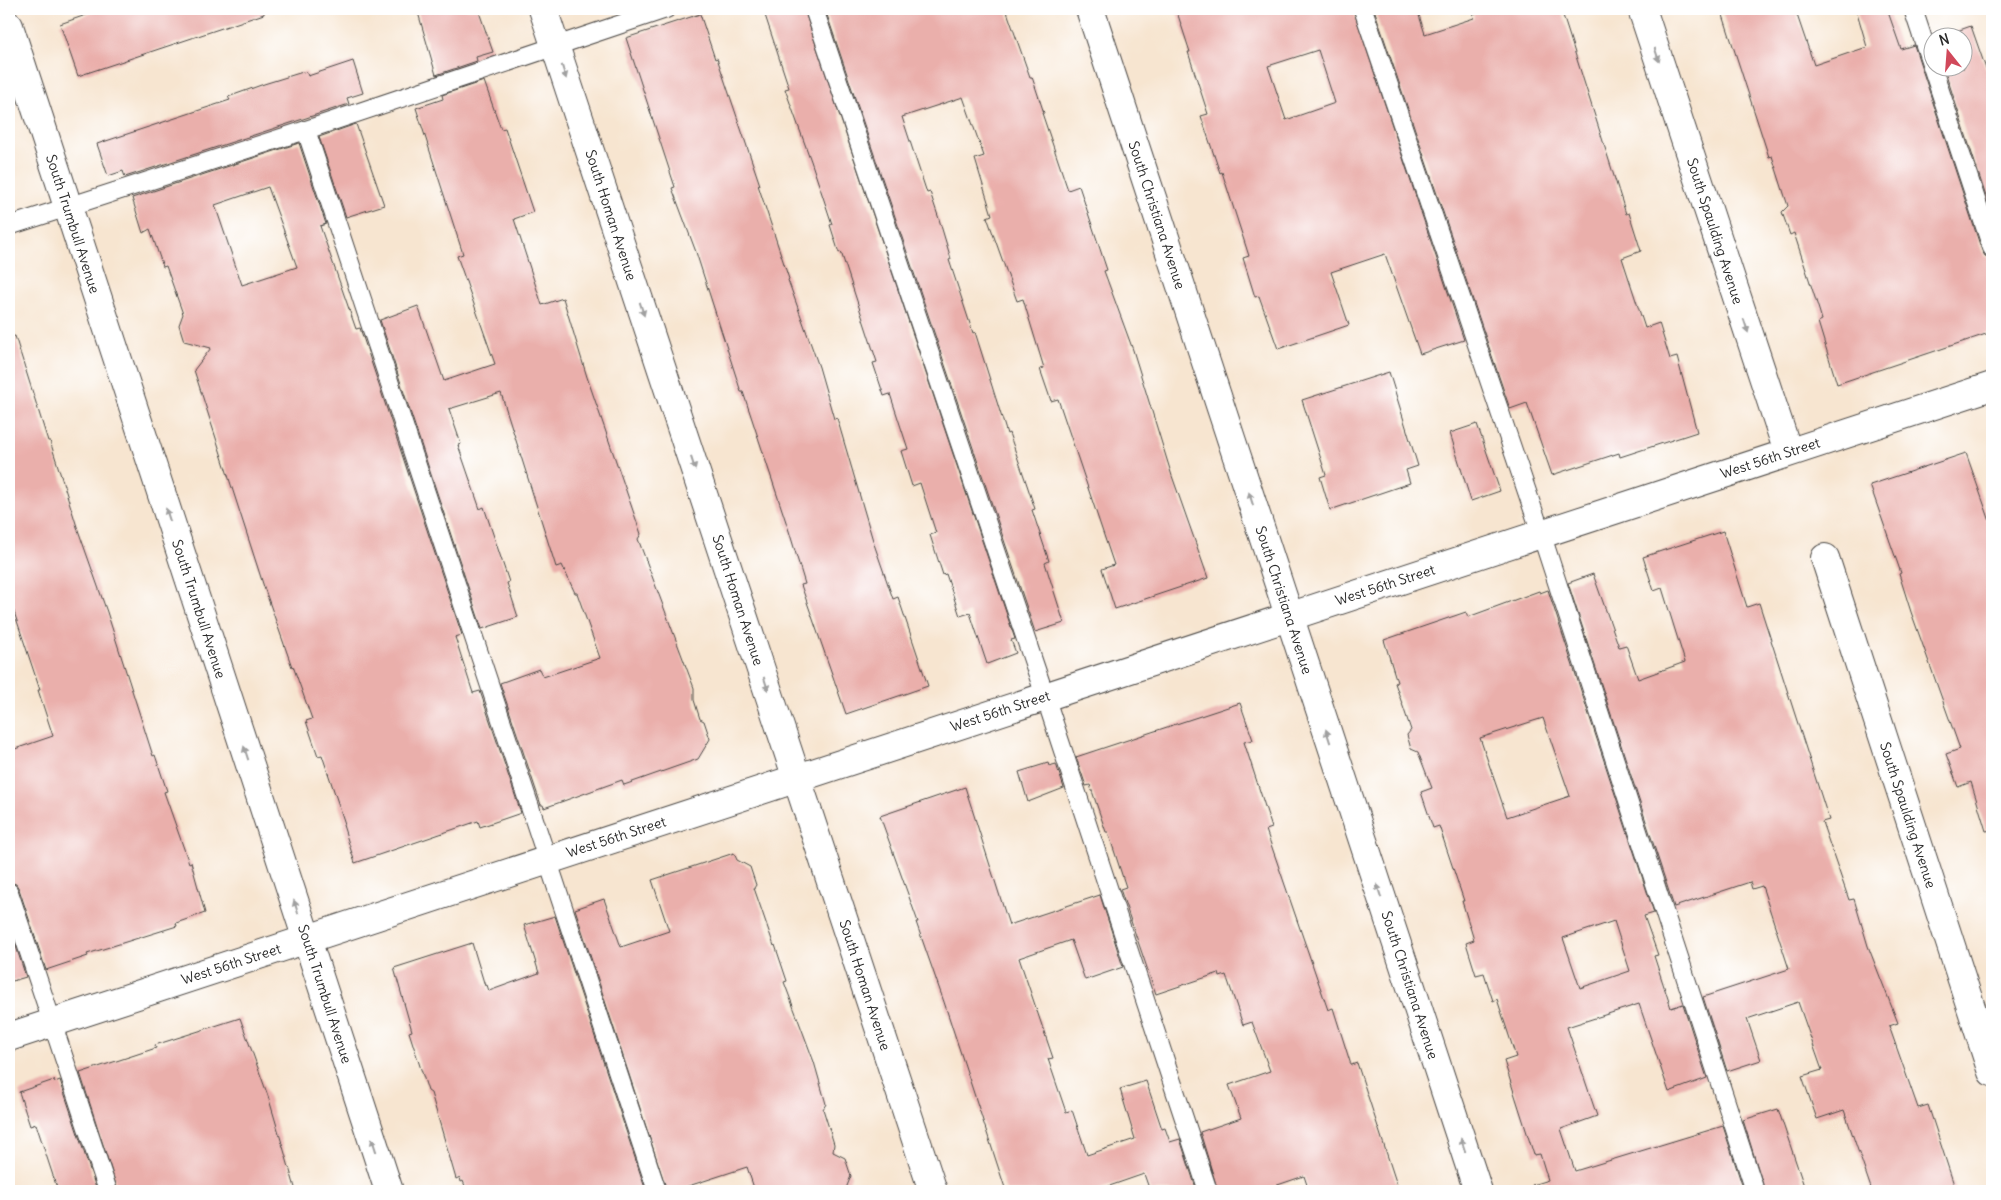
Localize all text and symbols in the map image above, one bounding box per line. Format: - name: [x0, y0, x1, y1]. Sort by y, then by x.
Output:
- north arrow: [1924, 28, 1974, 78]
- text: N: [1937, 30, 1951, 50]
- one-way arrow: [1653, 48, 1661, 63]
- one-way arrow: [561, 64, 568, 79]
- street label: South Christiana Avenue: [1125, 139, 1189, 291]
- street label: South Homan Avenue: [581, 147, 641, 283]
- street label: South Trumbull Avenue: [42, 152, 104, 296]
- street label: South Spaulding Avenue: [1683, 156, 1747, 306]
- one-way arrow: [639, 302, 647, 317]
- one-way arrow: [1743, 318, 1750, 333]
- street label: West 56th Street: [1718, 433, 1822, 483]
- one-way arrow: [690, 456, 697, 471]
- one-way arrow: [1246, 491, 1254, 506]
- one-way arrow: [164, 508, 172, 523]
- street label: South Christiana Avenue: [1252, 524, 1316, 676]
- street label: South Homan Avenue: [708, 532, 768, 668]
- street label: South Trumbull Avenue: [168, 537, 230, 681]
- street label: West 56th Street: [1333, 560, 1437, 610]
- one-way arrow: [763, 677, 770, 692]
- street label: West 56th Street: [948, 686, 1052, 736]
- one-way arrow: [1324, 729, 1332, 744]
- street label: South Spaulding Avenue: [1876, 740, 1940, 890]
- one-way arrow: [242, 745, 249, 760]
- street label: West 56th Street: [564, 812, 668, 862]
- one-way arrow: [1375, 883, 1382, 898]
- one-way arrow: [292, 900, 300, 915]
- street label: South Christiana Avenue: [1378, 909, 1442, 1061]
- street label: South Homan Avenue: [835, 917, 895, 1053]
- street label: South Trumbull Avenue: [294, 922, 356, 1066]
- street label: West 56th Street: [179, 939, 283, 989]
- one-way arrow: [370, 1137, 378, 1152]
- one-way arrow: [1458, 1137, 1466, 1152]

